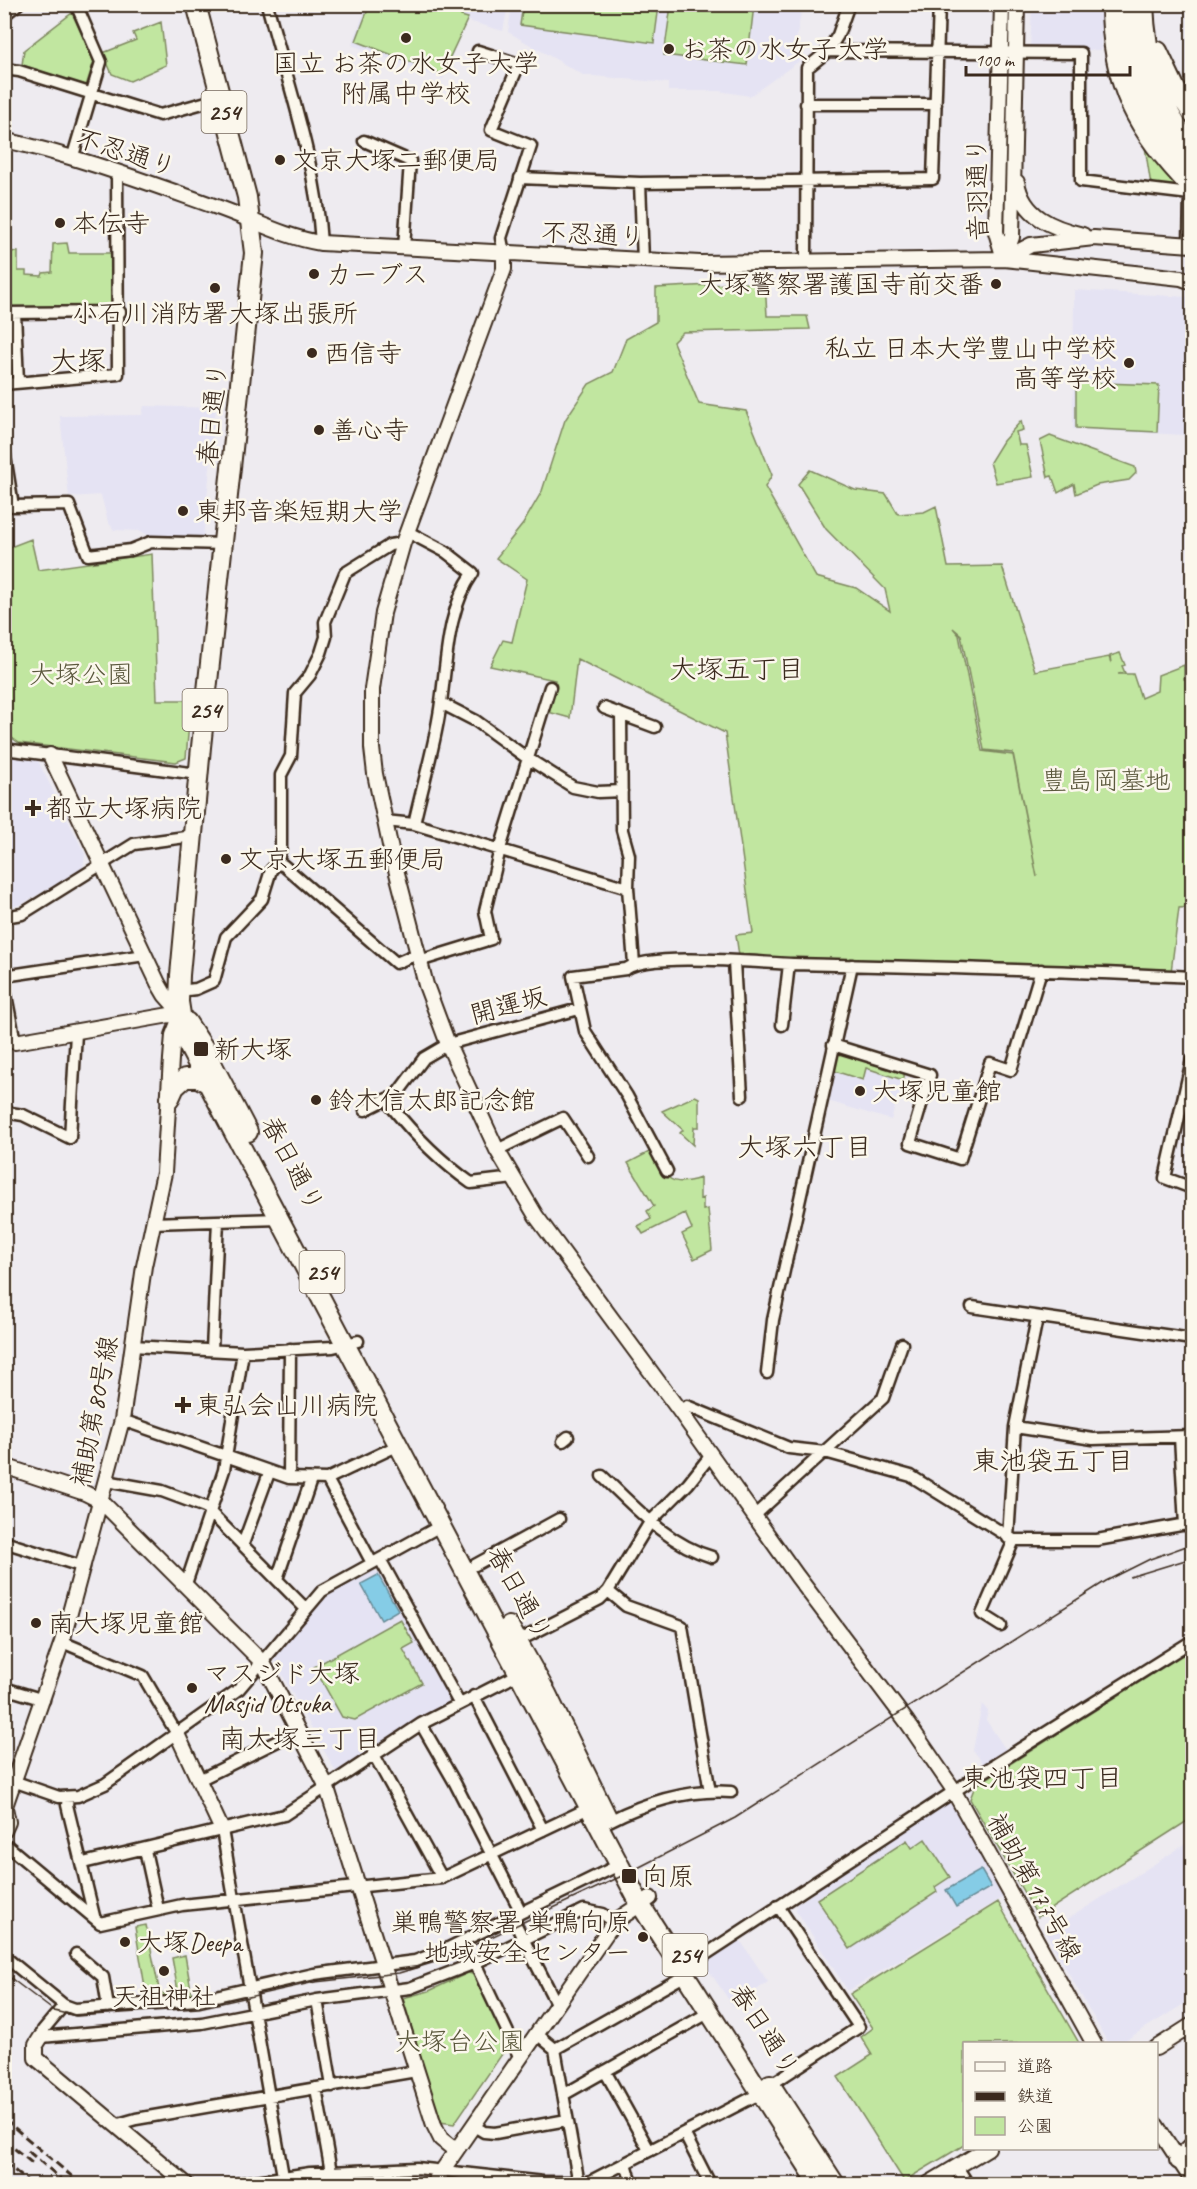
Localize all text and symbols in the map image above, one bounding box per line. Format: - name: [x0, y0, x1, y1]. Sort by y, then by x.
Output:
- marker: 国立 お茶の水女子大学 附属中学校: [399, 31, 413, 45]
- place label: お茶の水女子大学: [681, 33, 889, 66]
- scale bar: [966, 39, 1130, 77]
- marker: お茶の水女子大学: [662, 42, 676, 56]
- place label: 国立 お茶の水女子大学 附属中学校: [273, 47, 539, 110]
- text: 100 m: [975, 49, 1016, 71]
- road number: 254: [202, 91, 246, 133]
- street label: 不忍通り: [71, 121, 180, 184]
- street label: 音羽通り: [960, 137, 995, 241]
- place label: 文京大塚二郵便局: [292, 144, 500, 177]
- marker: 文京大塚二郵便局: [273, 153, 287, 167]
- place label: 本伝寺: [72, 207, 150, 240]
- street label: 不忍通り: [540, 215, 646, 254]
- marker: 本伝寺: [53, 216, 67, 230]
- place label: カーブス: [326, 258, 428, 291]
- marker: カーブス: [307, 267, 321, 281]
- place label: 大塚警察署護国寺前交番: [698, 268, 984, 301]
- marker: 大塚警察署護国寺前交番: [989, 277, 1003, 291]
- marker: 小石川消防署大塚出張所: [208, 281, 222, 295]
- place label: 小石川消防署大塚出張所: [72, 297, 358, 330]
- place label: 私立 日本大学豊山中学校 高等学校: [825, 332, 1117, 395]
- place label: 西信寺: [324, 337, 402, 370]
- district label: 大塚: [50, 343, 106, 378]
- marker: 西信寺: [305, 346, 319, 360]
- marker: 私立 日本大学豊山中学校 高等学校: [1122, 356, 1136, 370]
- street label: 春日通り: [191, 361, 234, 467]
- place label: 善心寺: [331, 414, 409, 447]
- marker: 善心寺: [312, 423, 326, 437]
- place label: 東邦音楽短期大学: [195, 495, 403, 528]
- marker: 東邦音楽短期大学: [176, 504, 190, 518]
- district label: 大塚五丁目: [670, 652, 805, 686]
- park label: 大塚公園: [29, 658, 133, 691]
- road number: 254: [182, 689, 228, 731]
- park label: 豊島岡墓地: [1041, 764, 1171, 797]
- place label: 都立大塚病院: [46, 792, 202, 825]
- marker: 都立大塚病院: [24, 799, 42, 817]
- place label: 文京大塚五郵便局: [238, 843, 446, 876]
- marker: 文京大塚五郵便局: [219, 852, 233, 866]
- street label: 開運坂: [466, 979, 550, 1032]
- place label: 新大塚: [214, 1033, 292, 1066]
- marker: 新大塚: [192, 1040, 210, 1058]
- place label: 大塚児童館: [872, 1075, 1002, 1108]
- place label: 鈴木信太郎記念館: [328, 1084, 536, 1117]
- marker: 大塚児童館: [853, 1084, 867, 1098]
- marker: 鈴木信太郎記念館: [309, 1093, 323, 1107]
- street label: 春日通り: [254, 1111, 332, 1218]
- district label: 大塚六丁目: [738, 1130, 873, 1164]
- road number: 254: [300, 1251, 344, 1293]
- street label: 補助第80号線: [64, 1333, 125, 1490]
- place label: 東弘会山川病院: [196, 1389, 378, 1422]
- marker: 東弘会山川病院: [174, 1396, 192, 1414]
- district label: 東池袋五丁目: [972, 1444, 1134, 1478]
- street label: 春日通り: [480, 1540, 559, 1647]
- place label: 南大塚児童館: [48, 1607, 204, 1640]
- marker: 南大塚児童館: [29, 1616, 43, 1630]
- place label: マスジド大塚 Masjid Otsuka: [204, 1657, 360, 1720]
- marker: マスジド大塚 Masjid Otsuka: [185, 1681, 199, 1695]
- district label: 南大塚三丁目: [219, 1722, 381, 1756]
- district label: 東池袋四丁目: [961, 1761, 1123, 1795]
- street label: 補助第177号線: [980, 1807, 1089, 1967]
- place label: 向原: [642, 1860, 694, 1893]
- marker: 向原: [620, 1867, 638, 1885]
- place label: 巣鴨警察署 巣鴨向原 地域安全センター: [391, 1906, 631, 1969]
- place label: 大塚Deepa: [137, 1926, 244, 1959]
- marker: 巣鴨警察署 巣鴨向原 地域安全センター: [636, 1930, 650, 1944]
- road number: 254: [662, 1934, 708, 1976]
- marker: 大塚Deepa: [118, 1935, 132, 1949]
- marker: 天祖神社: [157, 1964, 171, 1978]
- street label: 春日通り: [722, 1978, 807, 2083]
- place label: 天祖神社: [112, 1980, 216, 2013]
- park label: 大塚台公園: [395, 2025, 525, 2058]
- legend: [963, 2042, 1158, 2150]
- text: 道路: [1017, 2055, 1053, 2077]
- text: 鉄道: [1017, 2085, 1053, 2107]
- text: 公園: [1017, 2115, 1053, 2137]

